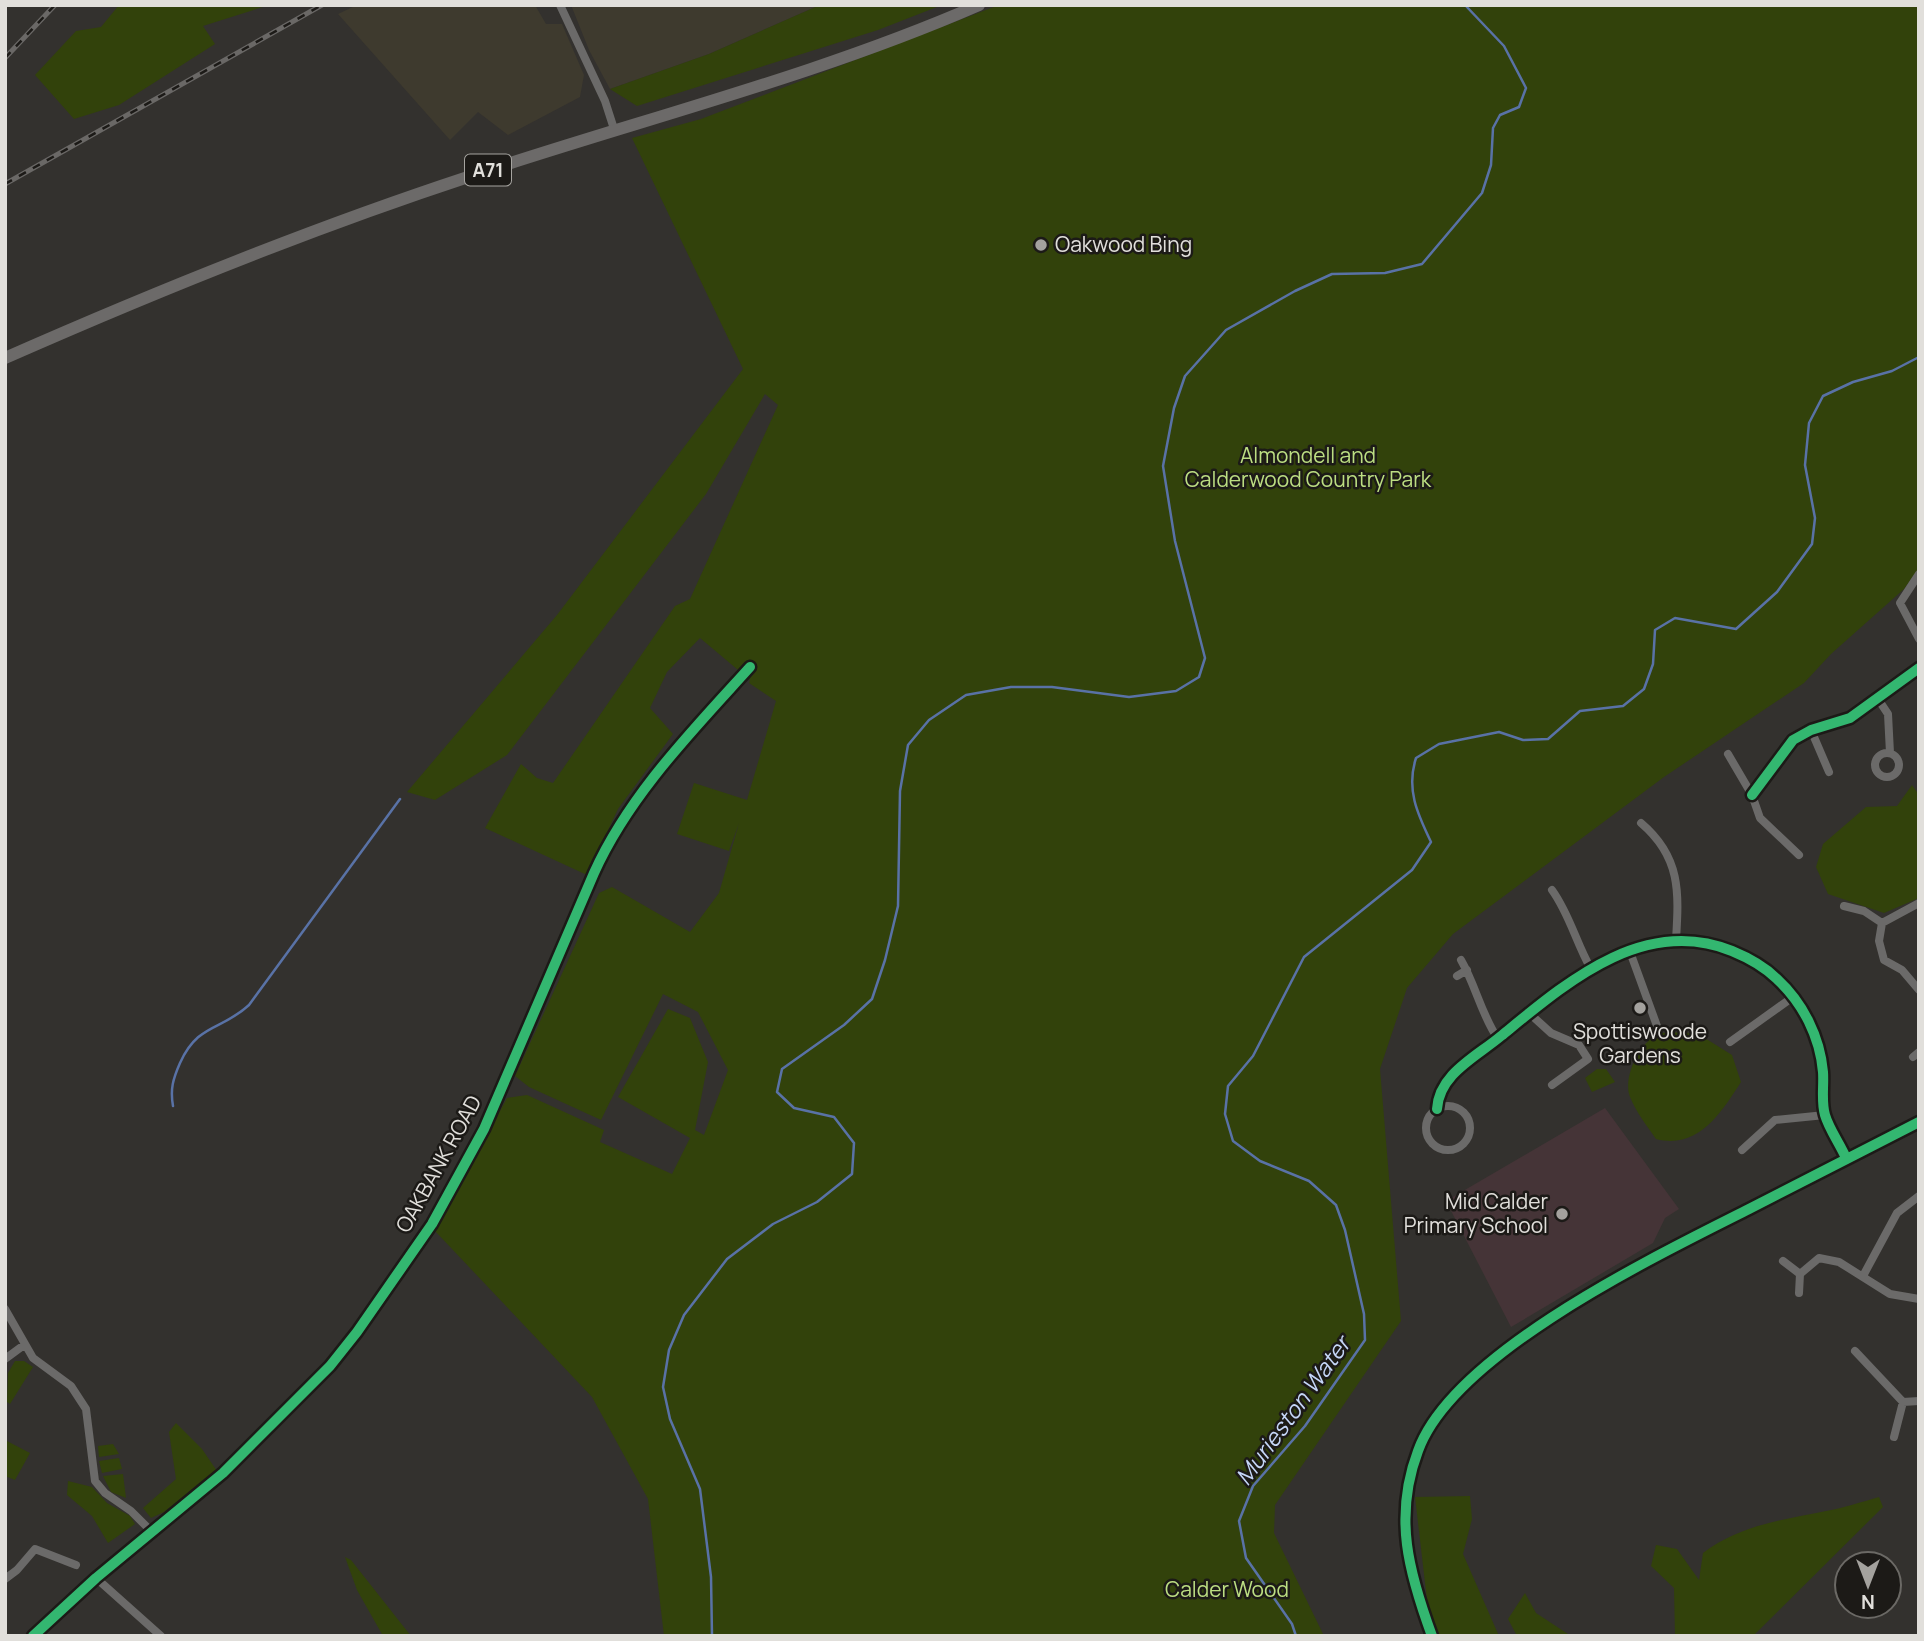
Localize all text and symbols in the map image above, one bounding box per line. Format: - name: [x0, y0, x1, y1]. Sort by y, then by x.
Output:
- road number: A71: [465, 154, 511, 186]
- place label: Oakwood Bing: [1055, 230, 1192, 258]
- marker: Oakwood Bing: [1033, 237, 1049, 253]
- park label: Almondell and Calderwood Country Park: [1185, 441, 1432, 493]
- marker: Spottiswoode Gardens: [1632, 1000, 1648, 1016]
- place label: Spottiswoode Gardens: [1573, 1017, 1707, 1069]
- street label: OAKBANK ROAD: [389, 1090, 487, 1237]
- place label: Mid Calder Primary School: [1404, 1187, 1548, 1239]
- marker: Mid Calder Primary School: [1554, 1206, 1570, 1222]
- water label: Murieston Water: [1227, 1327, 1359, 1491]
- north arrow: [1833, 1550, 1903, 1620]
- park label: Calder Wood: [1165, 1575, 1289, 1603]
- text: N: [1861, 1589, 1875, 1615]

